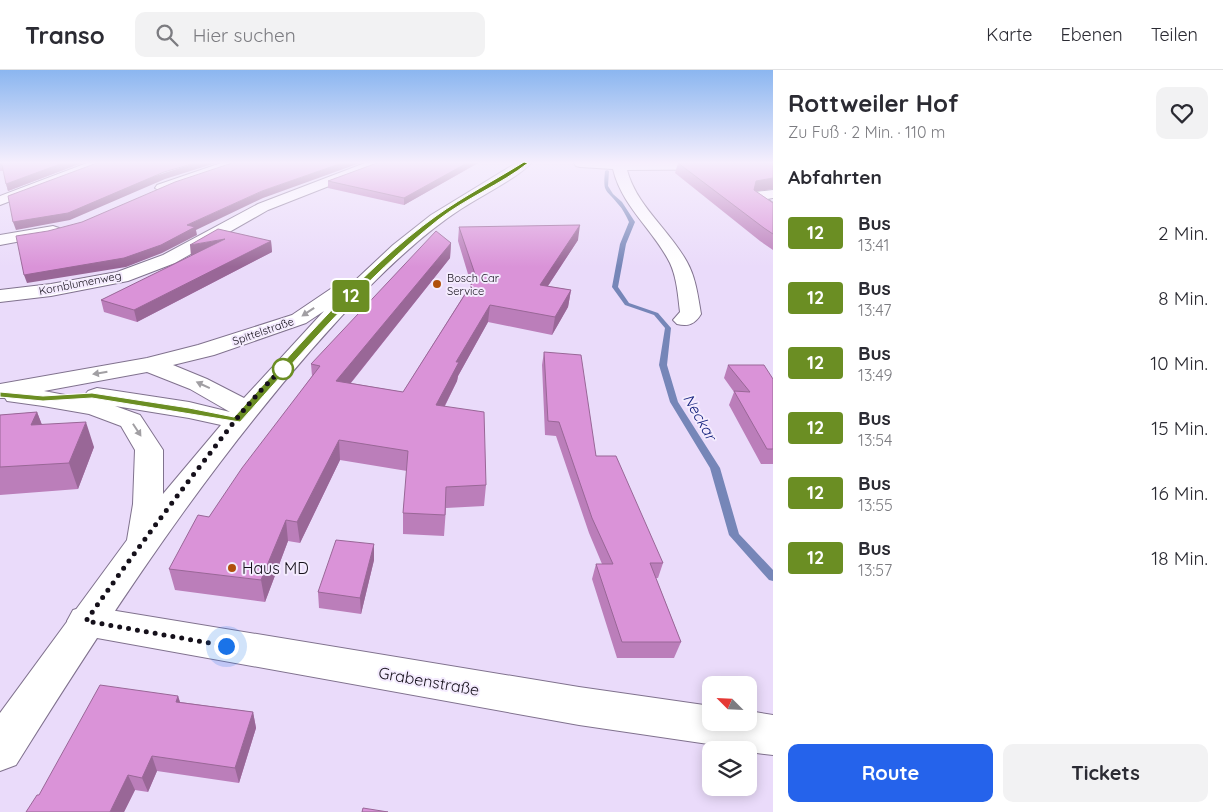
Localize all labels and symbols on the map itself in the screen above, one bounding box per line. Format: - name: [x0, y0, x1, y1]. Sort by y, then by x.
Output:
- street label: Kornblumenweg: [38, 268, 122, 298]
- place label: Bosch Car Service: [447, 271, 500, 298]
- marker: Bosch Car Service: [431, 278, 443, 290]
- line badge: 12: [328, 280, 374, 312]
- one-way arrow: [301, 308, 314, 317]
- street label: Spittelstraße: [231, 314, 295, 348]
- unlabelled marker: [272, 358, 294, 380]
- one-way arrow: [91, 369, 107, 377]
- one-way arrow: [196, 381, 211, 389]
- water label: Neckar: [679, 391, 722, 445]
- one-way arrow: [132, 423, 141, 437]
- place label: Haus MD: [242, 558, 309, 578]
- marker: Haus MD: [226, 562, 238, 574]
- your location: [214, 634, 239, 659]
- street label: Grabenstraße: [377, 662, 481, 700]
- north arrow: [702, 676, 758, 731]

